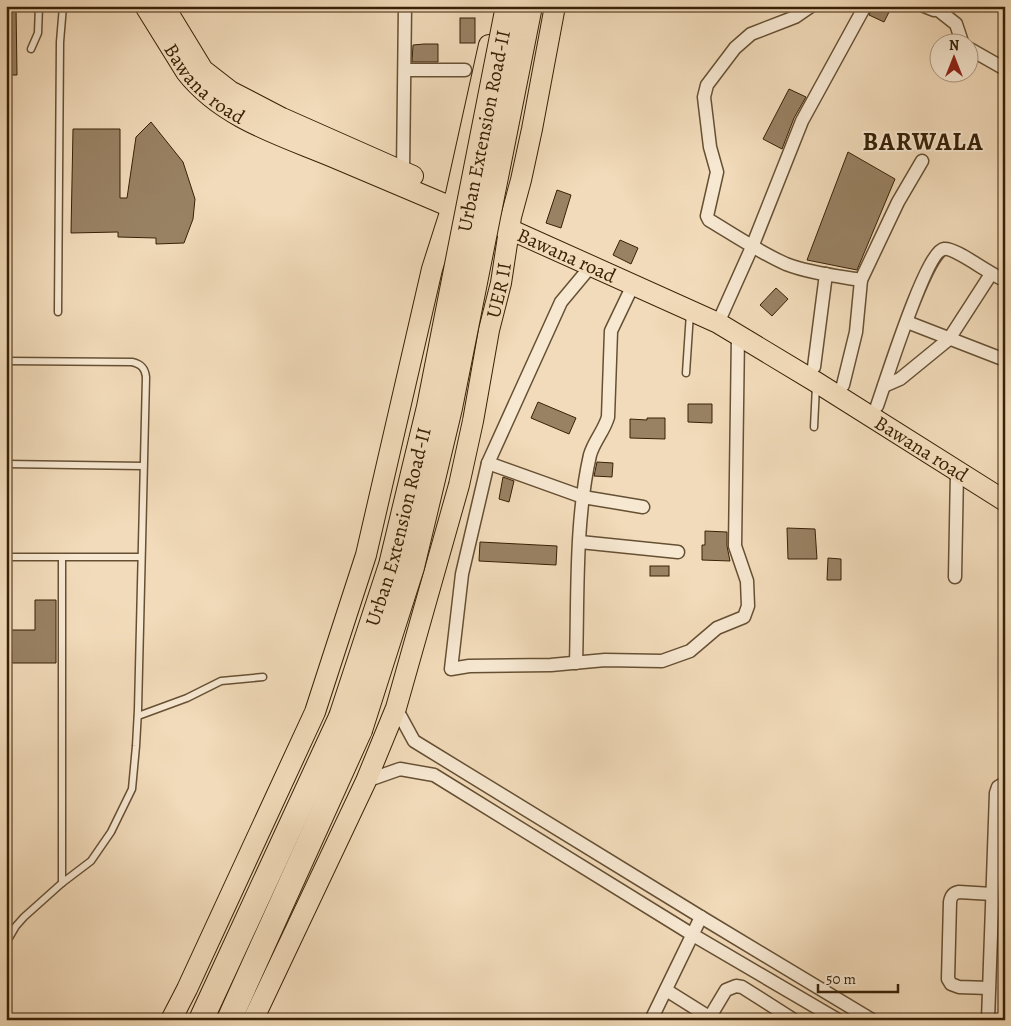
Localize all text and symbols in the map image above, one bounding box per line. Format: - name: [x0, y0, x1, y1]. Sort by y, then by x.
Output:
- street label: Urban Extension Road-II: [450, 28, 516, 234]
- north arrow: [928, 32, 978, 82]
- text: N: [949, 36, 959, 55]
- street label: Bawana road: [158, 38, 250, 130]
- district label: BARWALA: [862, 125, 984, 159]
- street label: Bawana road: [513, 221, 621, 289]
- street label: UER II: [479, 261, 517, 321]
- street label: Bawana road: [870, 409, 974, 488]
- street label: Urban Extension Road-II: [358, 424, 437, 630]
- scale bar: [818, 961, 898, 993]
- text: 50 m: [826, 969, 856, 989]

